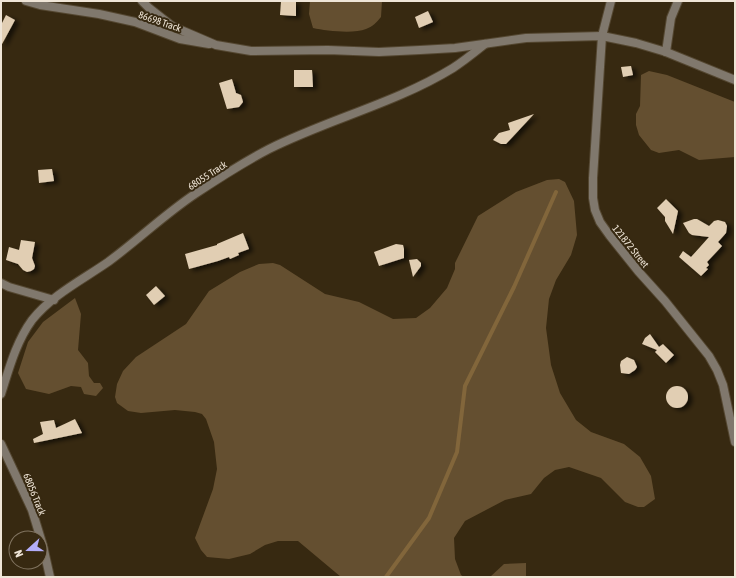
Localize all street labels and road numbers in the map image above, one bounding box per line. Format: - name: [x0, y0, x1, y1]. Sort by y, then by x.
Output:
- street label: 86698 Track: [137, 9, 183, 34]
- street label: 68055 Track: [186, 158, 229, 192]
- street label: 121872 Street: [610, 223, 651, 270]
- street label: 68056 Track: [21, 472, 48, 517]

